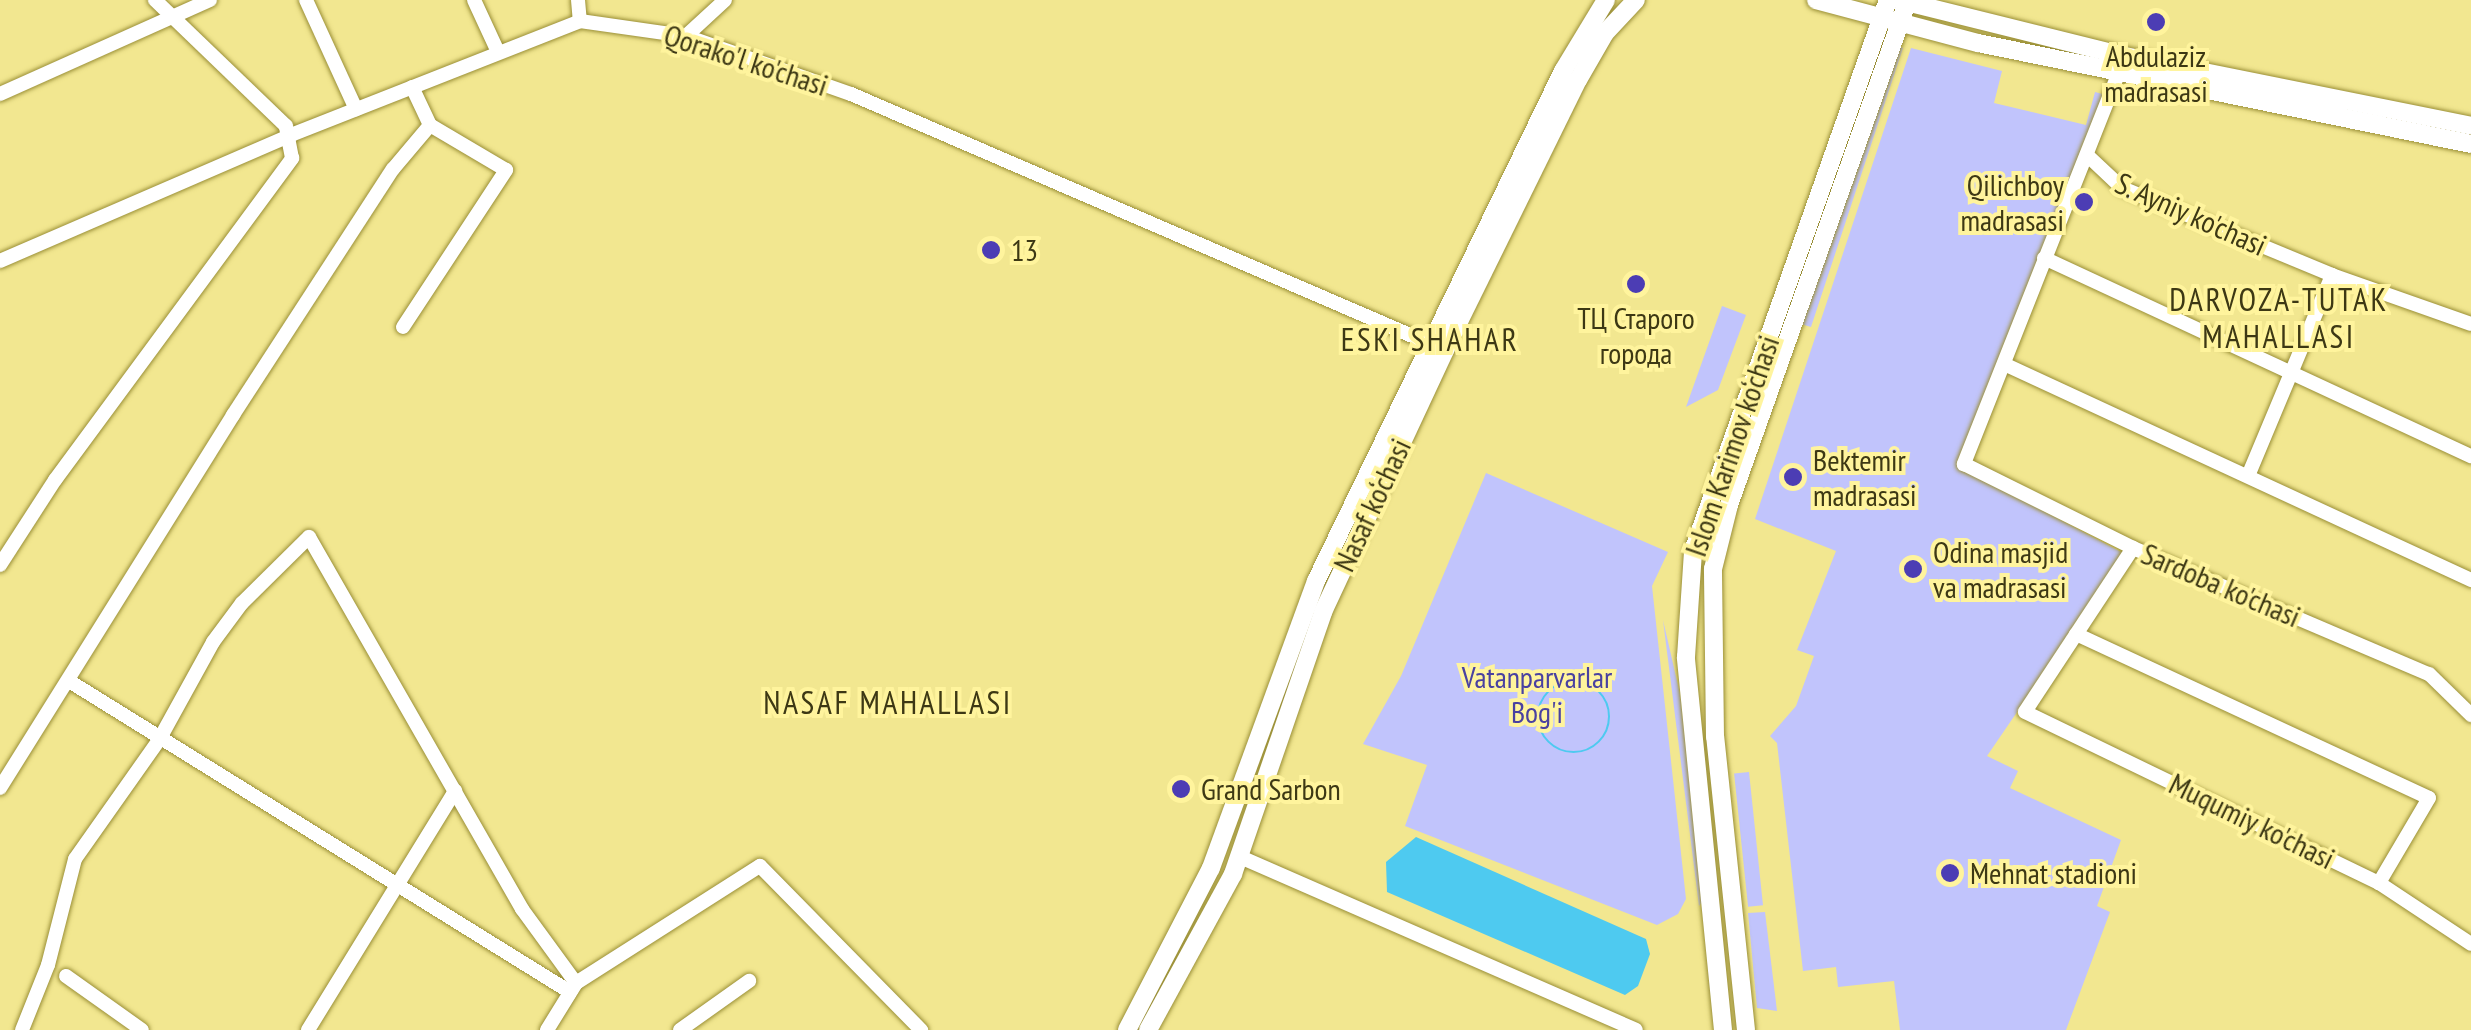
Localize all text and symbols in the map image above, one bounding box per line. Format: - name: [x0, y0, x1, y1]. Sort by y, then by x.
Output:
- marker: Abdulaziz madrasasi: [2145, 11, 2167, 33]
- street label: Qorako'l ko'chasi: [660, 17, 832, 103]
- place label: Abdulaziz madrasasi: [2104, 38, 2208, 108]
- street label: S. Ayniy ko'chasi: [2108, 164, 2274, 264]
- place label: Qilichboy madrasasi: [1960, 167, 2064, 238]
- marker: Qilichboy madrasasi: [2073, 191, 2095, 213]
- place label: 13: [1011, 232, 1038, 268]
- marker: 13: [980, 239, 1002, 261]
- marker: ТЦ Старого города: [1625, 273, 1647, 295]
- district label: DARVOZA-TUTAK MAHALLASI: [2169, 281, 2389, 356]
- place label: ТЦ Старого города: [1577, 300, 1695, 370]
- district label: ESKI SHAHAR: [1341, 320, 1519, 358]
- street label: Islom Karimov ko‘chasi: [1677, 331, 1787, 561]
- street label: Nasaf ko‘chasi: [1326, 433, 1418, 577]
- place label: Bektemir madrasasi: [1813, 442, 1917, 512]
- marker: Bektemir madrasasi: [1782, 466, 1804, 488]
- place label: Odina masjid va madrasasi: [1933, 534, 2068, 604]
- street label: Sardoba ko'chasi: [2136, 535, 2306, 635]
- marker: Odina masjid va madrasasi: [1902, 558, 1924, 580]
- park label: Vatanparvarlar Bog'i: [1462, 659, 1612, 730]
- district label: NASAF MAHALLASI: [763, 683, 1013, 721]
- street label: Muqumiy ko'chasi: [2163, 765, 2341, 877]
- place label: Grand Sarbon: [1201, 771, 1341, 807]
- marker: Grand Sarbon: [1170, 778, 1192, 800]
- place label: Mehnat stadioni: [1970, 855, 2137, 891]
- marker: Mehnat stadioni: [1939, 862, 1961, 884]

